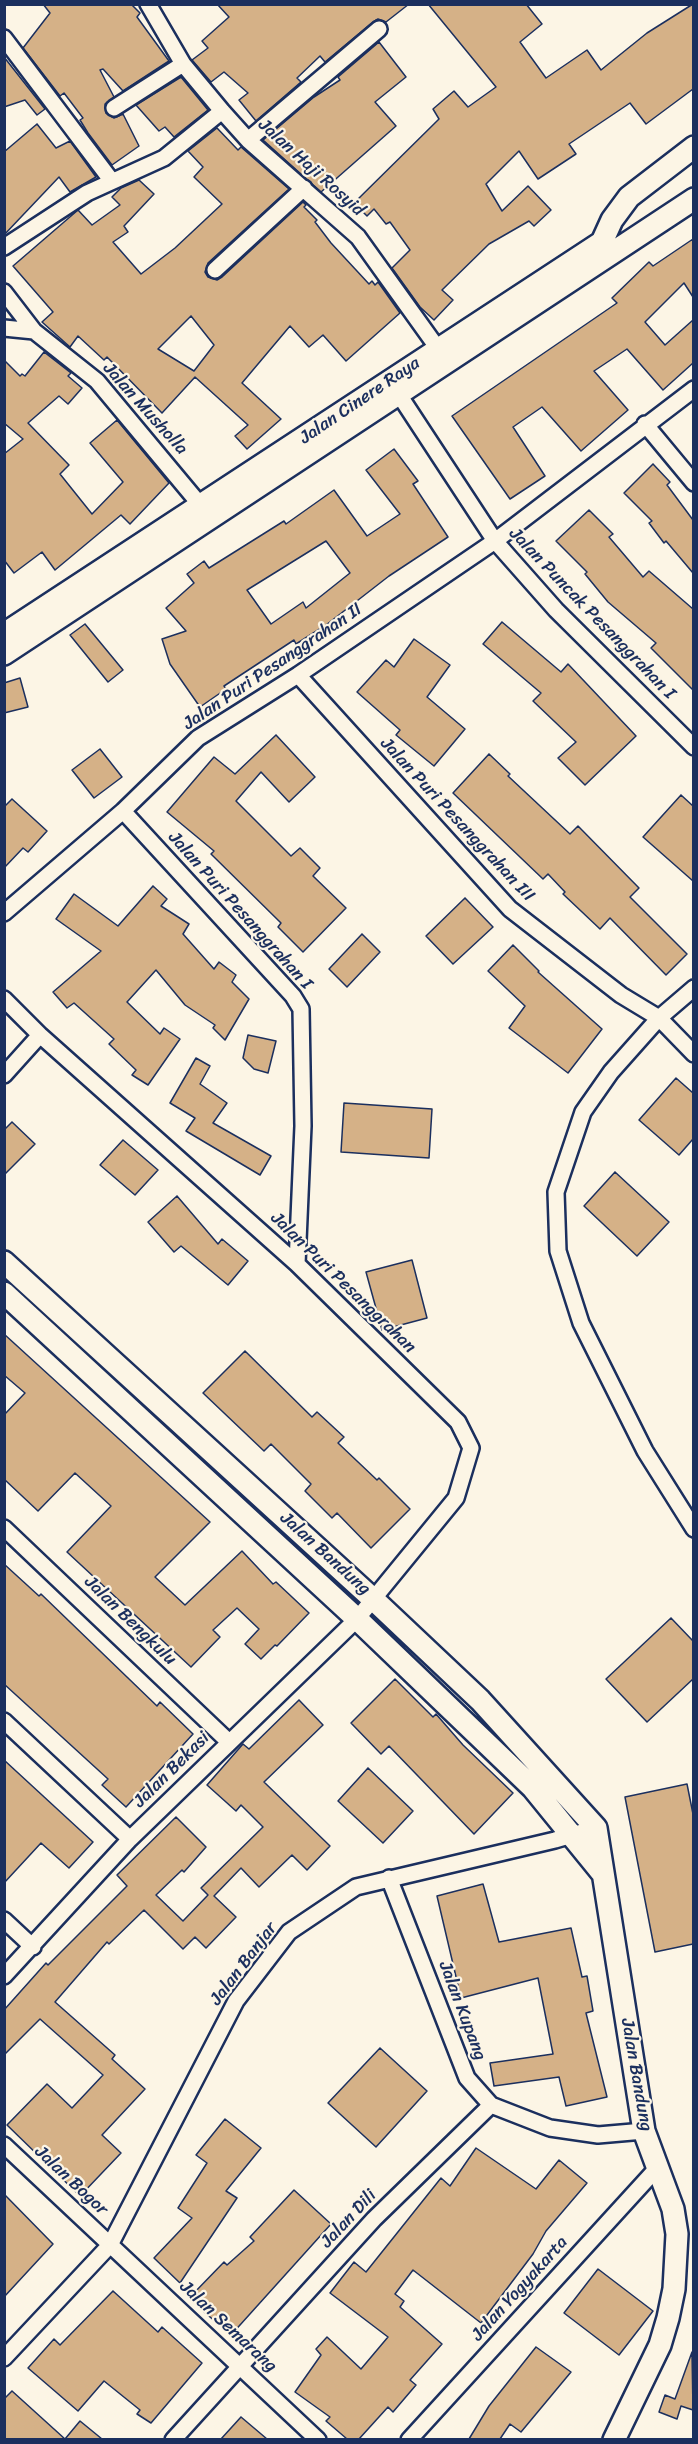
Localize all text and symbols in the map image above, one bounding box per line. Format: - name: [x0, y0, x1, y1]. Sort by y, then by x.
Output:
- street label: Jalan Haji Rosyid: [253, 115, 369, 221]
- street label: Jalan Cinere Raya: [296, 353, 424, 449]
- street label: Jalan Musholla: [98, 358, 192, 460]
- street label: Jalan Puncak Pesanggrahan I: [504, 524, 680, 704]
- street label: Jalan Puri Pesanggrahan II: [180, 599, 366, 735]
- street label: Jalan Puri Pesanggrahan III: [375, 733, 539, 907]
- street label: Jalan Puri Pesanggrahan I: [163, 827, 317, 995]
- street label: Jalan Puri Pesanggrahan: [266, 1208, 420, 1358]
- street label: Jalan Bandung: [275, 1508, 375, 1600]
- street label: Jalan Bengkulu: [80, 1572, 180, 1670]
- street label: Jalan Bekasi: [130, 1728, 214, 1812]
- street label: Jalan Banjar: [206, 1918, 282, 2010]
- street label: Jalan Kupang: [433, 1959, 491, 2063]
- street label: Jalan Bandung: [615, 2017, 657, 2133]
- street label: Jalan Bogor: [30, 2142, 112, 2220]
- street label: Jalan Dili: [317, 2185, 381, 2253]
- street label: Jalan Yogyakarta: [467, 2232, 573, 2346]
- street label: Jalan Semarang: [175, 2277, 281, 2377]

